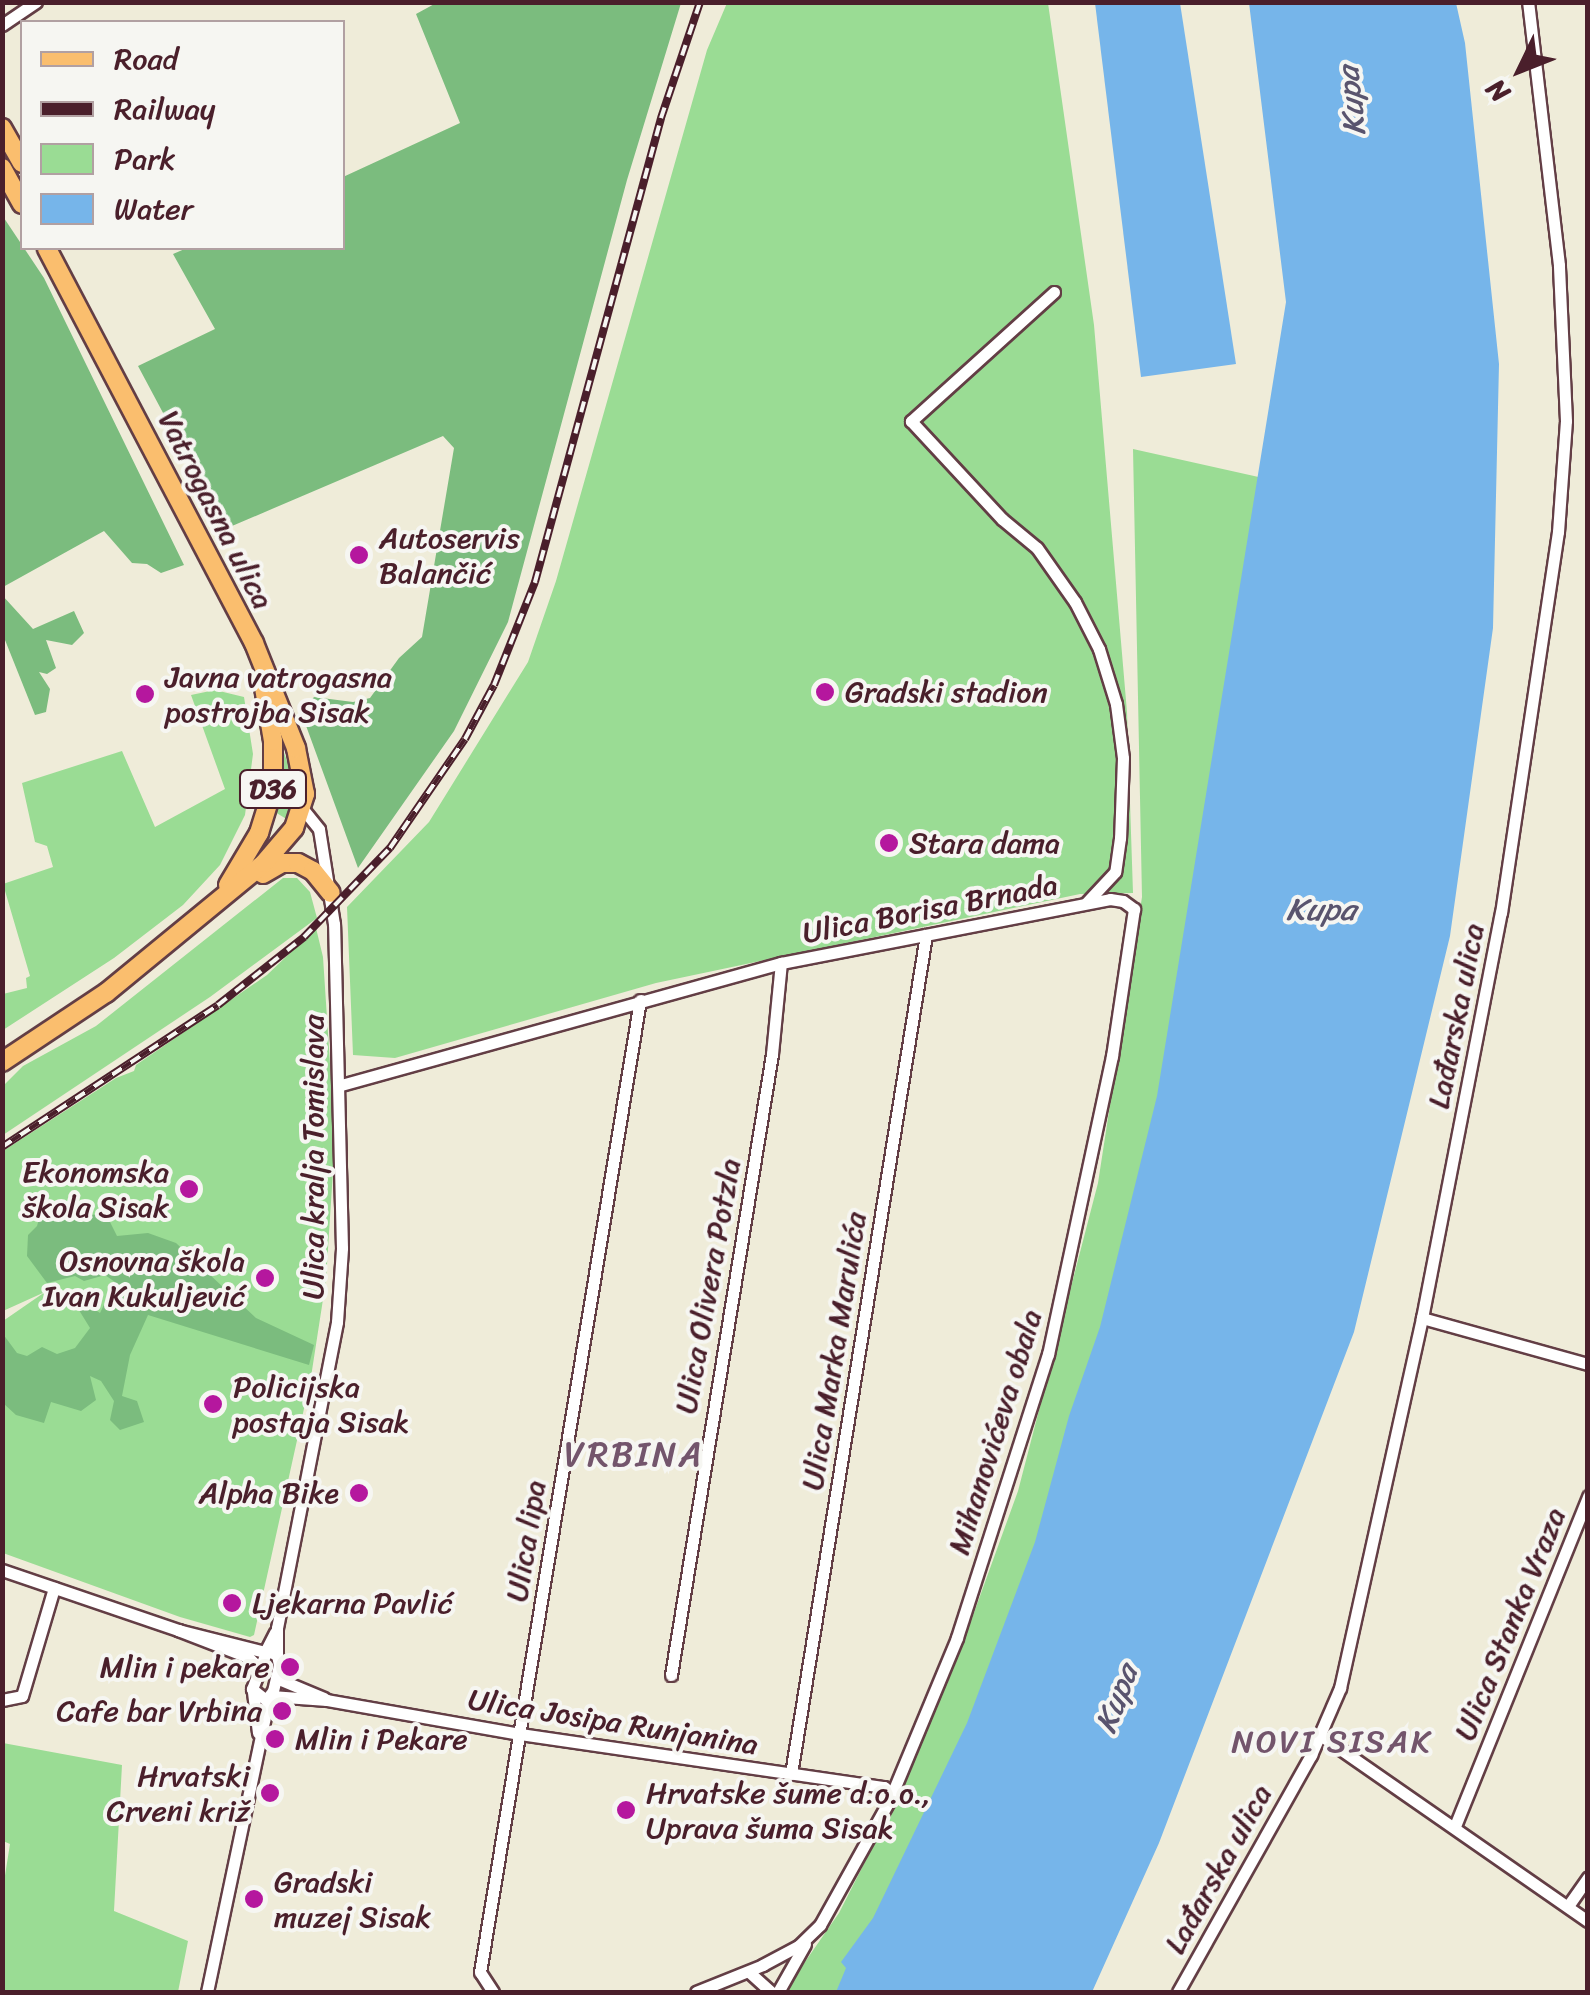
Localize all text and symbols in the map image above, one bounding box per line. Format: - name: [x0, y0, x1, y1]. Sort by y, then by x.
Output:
- legend: [20, 20, 345, 250]
- north arrow: [1470, 20, 1570, 120]
- text: Road: [114, 32, 178, 86]
- water label: Kupa: [1329, 64, 1375, 138]
- text: N: [1473, 67, 1522, 115]
- text: Railway: [114, 82, 215, 136]
- text: Park: [114, 132, 176, 186]
- text: Water: [114, 182, 193, 236]
- street label: Vatrogasna ulica: [151, 405, 281, 615]
- place label: Autoservis Balančić: [379, 520, 520, 590]
- marker: Autoservis Balančić: [348, 544, 370, 566]
- place label: Javna vatrogasna postrojba Sisak: [165, 659, 392, 730]
- place label: Gradski stadion: [845, 674, 1048, 710]
- marker: Gradski stadion: [814, 681, 836, 703]
- marker: Javna vatrogasna postrojba Sisak: [134, 683, 156, 705]
- road number: D36: [238, 766, 308, 812]
- place label: Stara dama: [909, 825, 1060, 861]
- marker: Stara dama: [878, 832, 900, 854]
- street label: Ulica Borisa Brnada: [799, 867, 1061, 951]
- water label: Kupa: [1286, 891, 1356, 929]
- street label: Lađarska ulica: [1420, 920, 1492, 1112]
- street label: Ulica kralja Tomislava: [295, 1014, 331, 1300]
- place label: Ekonomska škola Sisak: [21, 1154, 169, 1224]
- street label: Ulica Olivera Potzla: [668, 1155, 748, 1417]
- marker: Ekonomska škola Sisak: [178, 1178, 200, 1200]
- street label: Ulica Marka Marulića: [794, 1210, 874, 1492]
- place label: Osnovna škola Ivan Kukuljević: [45, 1243, 245, 1314]
- marker: Osnovna škola Ivan Kukuljević: [254, 1267, 276, 1289]
- street label: Mihanovićeva obala: [941, 1305, 1049, 1559]
- place label: Policijska postaja Sisak: [233, 1369, 410, 1440]
- marker: Policijska postaja Sisak: [202, 1393, 224, 1415]
- district label: VRBINA: [564, 1433, 704, 1475]
- place label: Alpha Bike: [198, 1475, 339, 1511]
- street label: Ulica lipa: [499, 1478, 553, 1604]
- marker: Alpha Bike: [348, 1482, 370, 1504]
- street label: Ulica Stanka Vraza: [1447, 1502, 1573, 1746]
- place label: Ljekarna Pavlić: [252, 1585, 452, 1621]
- marker: Ljekarna Pavlić: [221, 1592, 243, 1614]
- place label: Mlin i pekare: [100, 1649, 270, 1685]
- marker: Mlin i pekare: [279, 1656, 301, 1678]
- water label: Kupa: [1087, 1660, 1147, 1738]
- street label: Ulica Josipa Runjanina: [464, 1681, 762, 1763]
- place label: Cafe bar Vrbina: [56, 1693, 262, 1729]
- marker: Cafe bar Vrbina: [271, 1700, 293, 1722]
- place label: Mlin i Pekare: [295, 1721, 468, 1757]
- district label: NOVI SISAK: [1233, 1723, 1431, 1761]
- marker: Mlin i Pekare: [264, 1728, 286, 1750]
- place label: Hrvatski Crveni križ: [106, 1758, 250, 1828]
- place label: Hrvatske šume d.o.o., Uprava šuma Sisak: [646, 1775, 931, 1846]
- street label: Lađarska ulica: [1157, 1778, 1279, 1960]
- marker: Hrvatski Crveni križ: [259, 1782, 281, 1804]
- marker: Hrvatske šume d.o.o., Uprava šuma Sisak: [615, 1799, 637, 1821]
- place label: Gradski muzej Sisak: [274, 1864, 431, 1934]
- marker: Gradski muzej Sisak: [243, 1888, 265, 1910]

